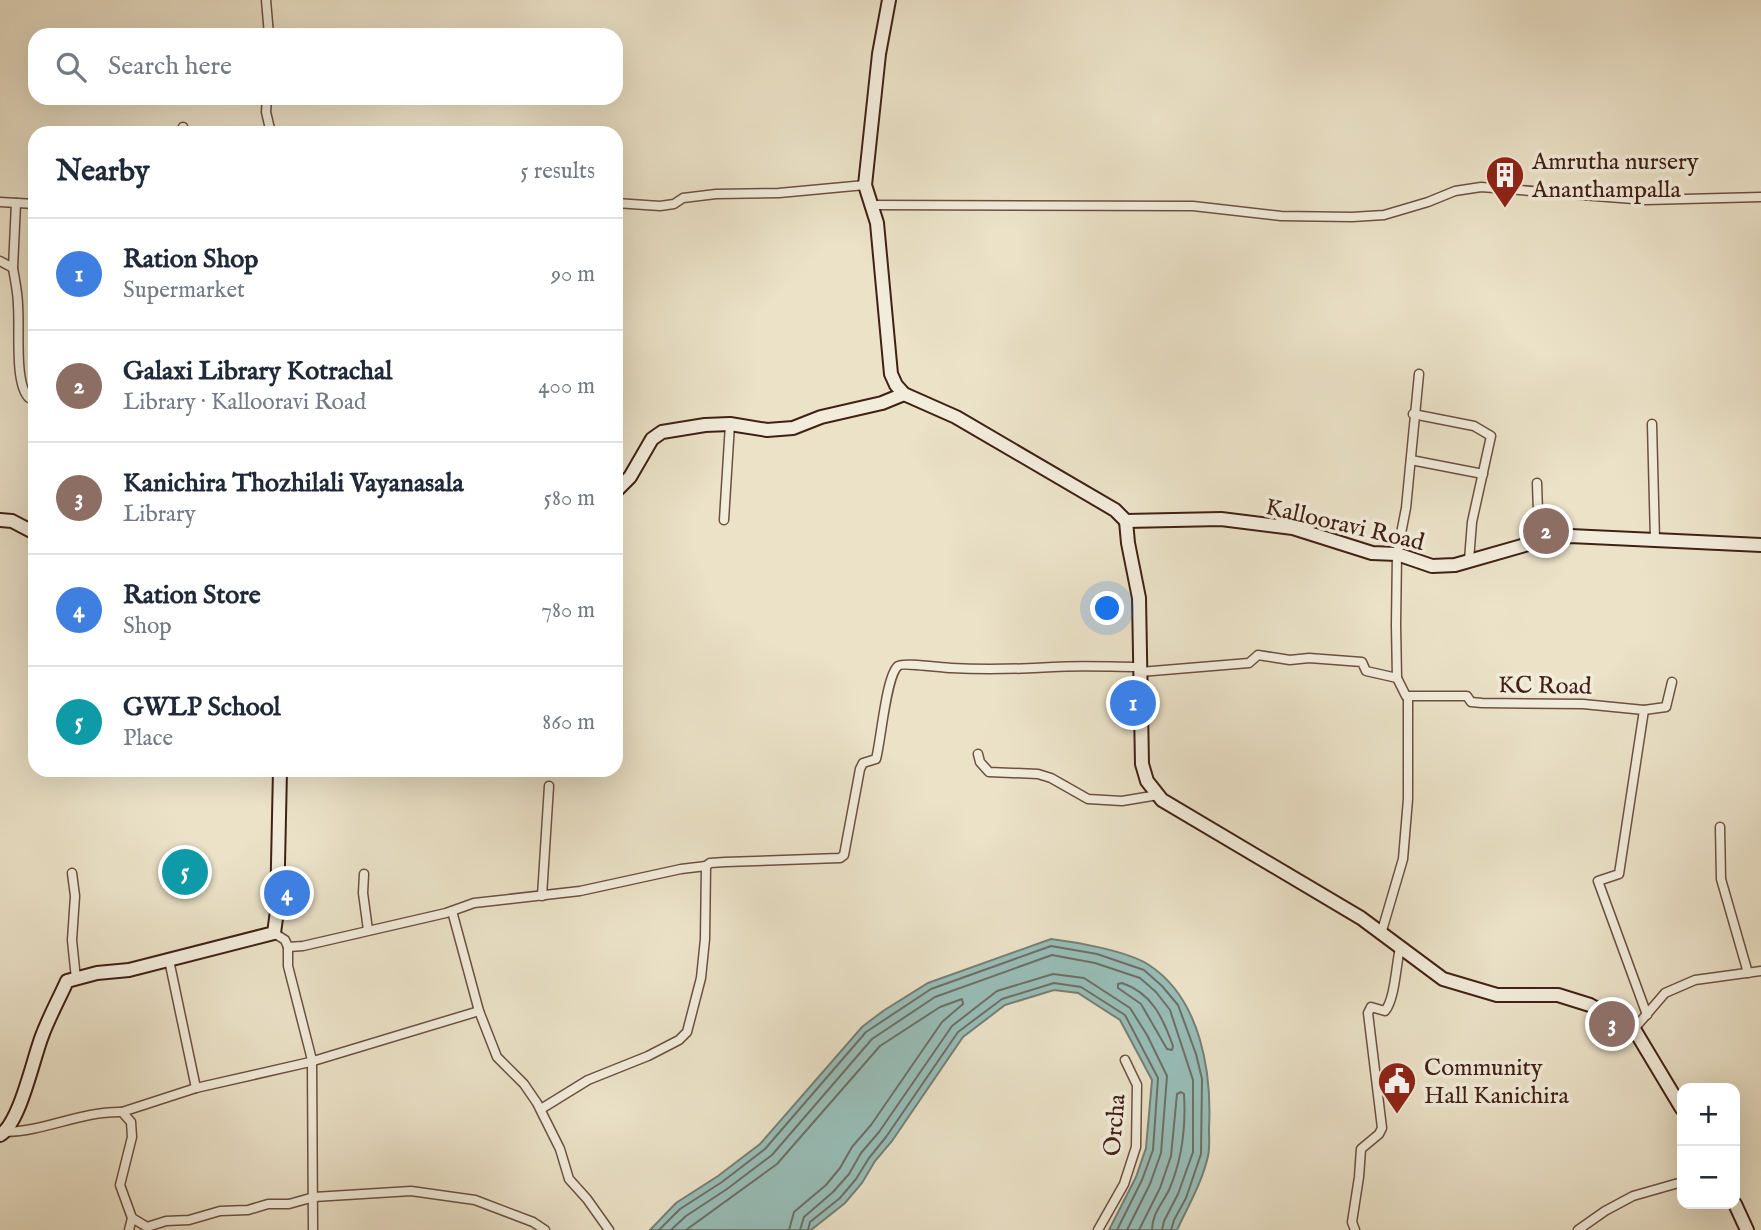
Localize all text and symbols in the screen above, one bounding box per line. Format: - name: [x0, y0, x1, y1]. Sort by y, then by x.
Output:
- search box: [28, 28, 623, 105]
- icon: search: [52, 48, 90, 86]
- text: Search here: [108, 50, 232, 83]
- place label: Amrutha nursery Ananthampalla: [1531, 147, 1699, 206]
- text: Nearby: [56, 153, 149, 191]
- building icon: Amrutha nursery Ananthampalla: [1484, 154, 1526, 209]
- text: 5 results: [520, 157, 595, 186]
- text: Ration Shop: [123, 243, 258, 276]
- text: 1: [75, 260, 83, 289]
- text: 90 m: [551, 260, 595, 289]
- text: Supermarket: [123, 276, 245, 305]
- text: Galaxi Library Kotrachal: [123, 355, 392, 388]
- text: 2: [74, 372, 84, 401]
- text: 400 m: [538, 372, 595, 401]
- text: Library · Kallooravi Road: [123, 388, 366, 417]
- text: Kanichira Thozhilali Vayanasala: [123, 467, 464, 500]
- text: 3: [75, 484, 83, 513]
- text: 580 m: [544, 484, 595, 513]
- street label: Kallooravi Road: [1262, 492, 1427, 559]
- text: Library: [123, 500, 196, 529]
- pin: 2: [1523, 505, 1569, 557]
- text: Ration Store: [123, 579, 261, 612]
- your location: [1090, 591, 1124, 625]
- text: 4: [73, 596, 85, 625]
- text: 780 m: [541, 596, 595, 625]
- text: Shop: [123, 612, 172, 641]
- street label: KC Road: [1498, 670, 1592, 703]
- pin: 1: [1110, 677, 1156, 729]
- text: GWLP School: [123, 691, 281, 724]
- text: 5: [75, 708, 83, 737]
- text: 860 m: [542, 708, 595, 737]
- text: Place: [123, 724, 173, 753]
- pin: 5: [162, 846, 208, 898]
- pin: 4: [264, 867, 310, 919]
- pin: 3: [1589, 998, 1635, 1050]
- place label: Community Hall Kanichira: [1424, 1053, 1570, 1112]
- public building icon: Community Hall Kanichira: [1376, 1060, 1418, 1115]
- map controls: [1677, 1083, 1740, 1209]
- button: +: [1677, 1083, 1740, 1146]
- street label: Orcha: [1097, 1092, 1134, 1157]
- button: −: [1677, 1146, 1740, 1209]

